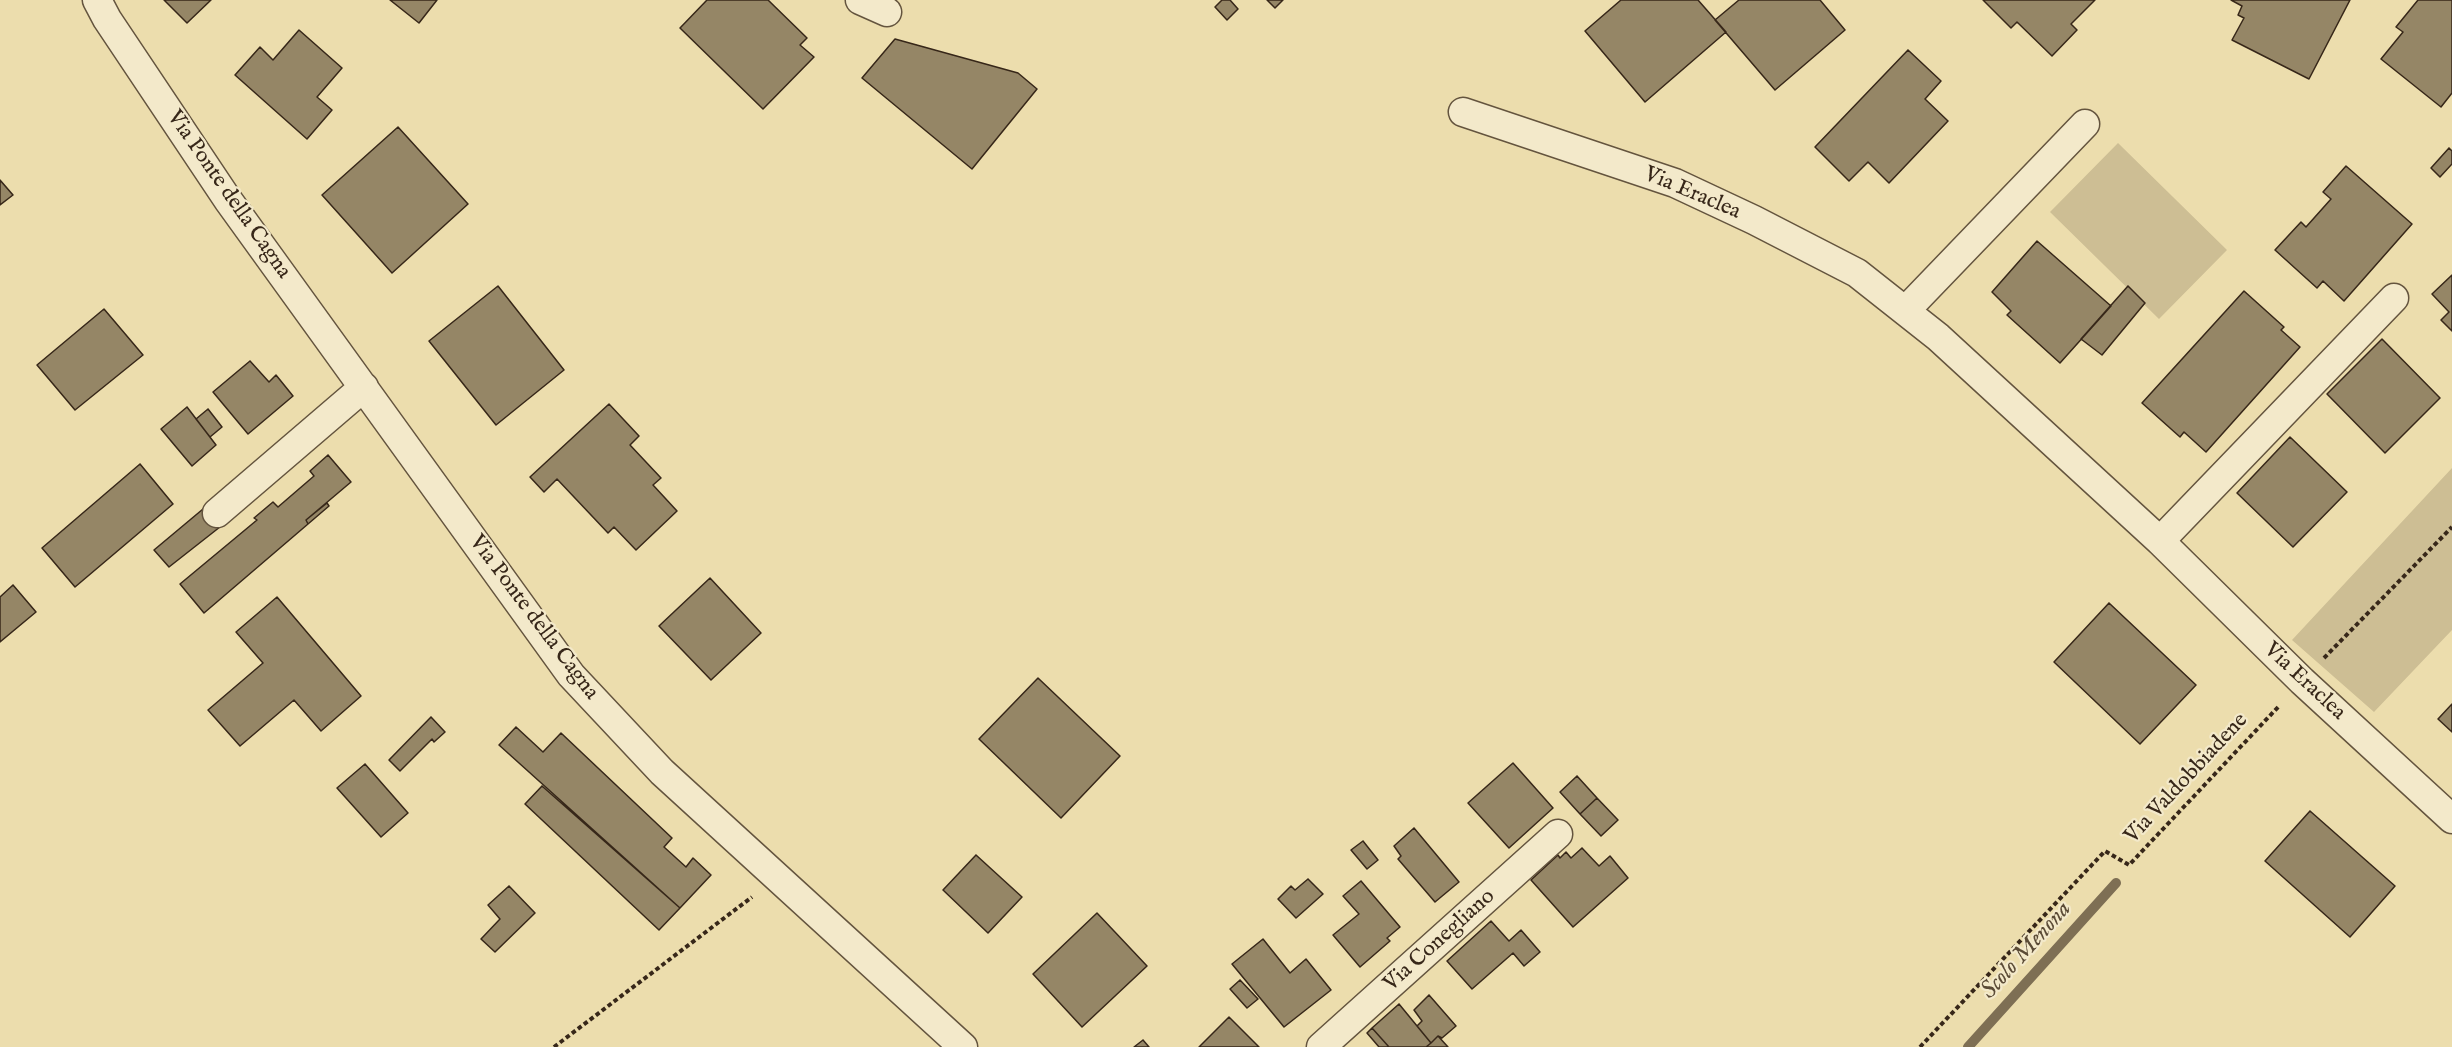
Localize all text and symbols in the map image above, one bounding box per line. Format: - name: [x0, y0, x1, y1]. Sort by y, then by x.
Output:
- street label: Via Ponte della Cagna: [160, 106, 296, 284]
- street label: Via Eraclea: [1640, 162, 1744, 226]
- street label: Via Ponte della Cagna: [462, 530, 604, 706]
- street label: Via Eraclea: [2258, 637, 2350, 727]
- street label: Via Valdobbiadene: [2120, 708, 2254, 850]
- street label: Via Conegliano: [1379, 884, 1501, 998]
- water label: Scolo Menona: [1976, 896, 2078, 1006]

